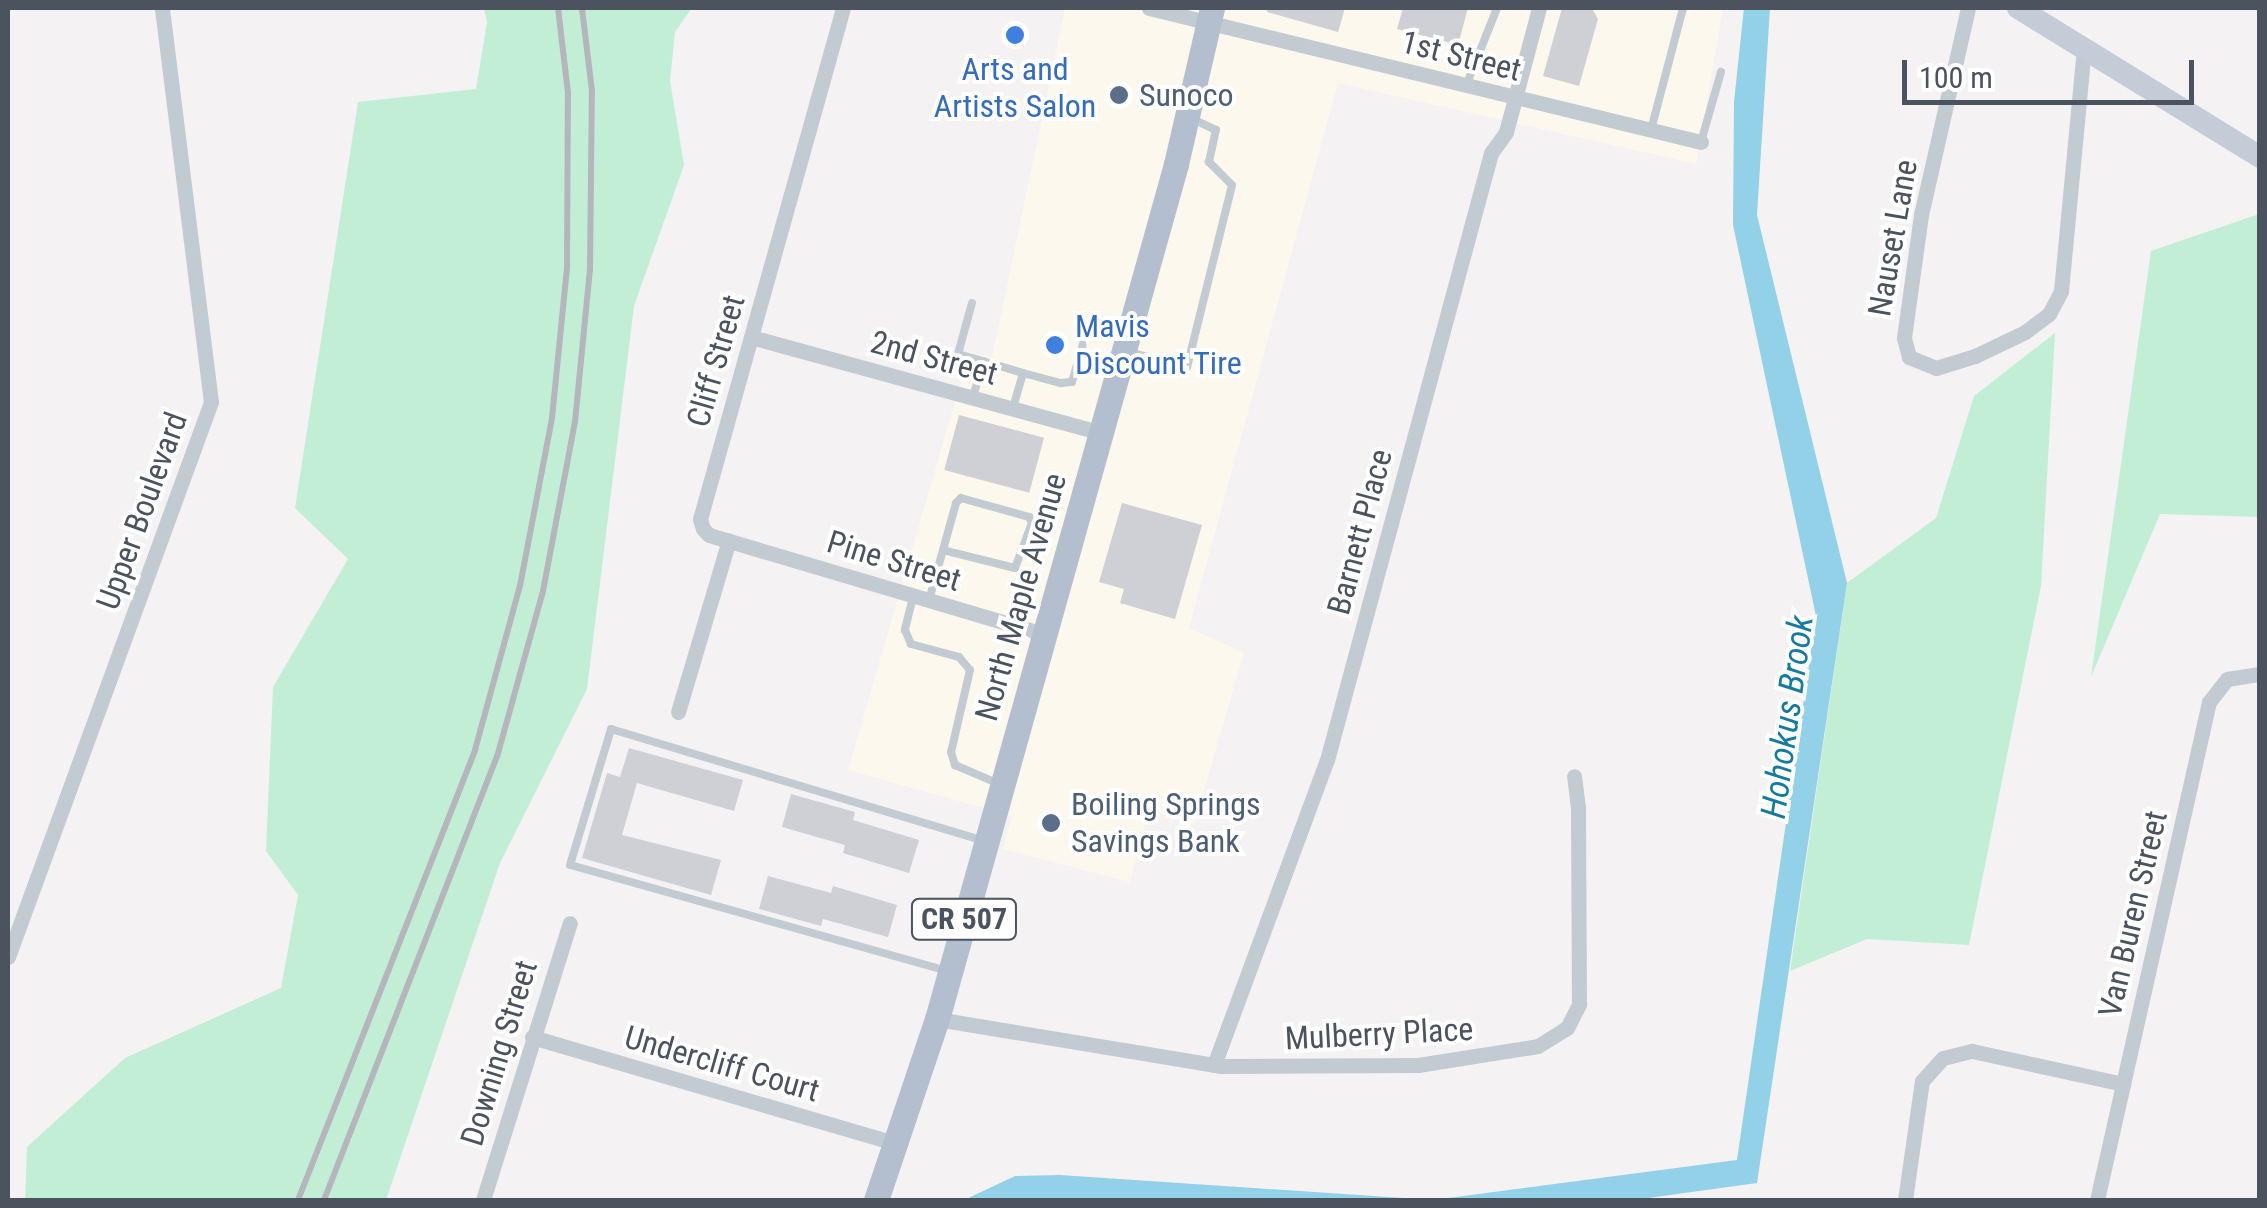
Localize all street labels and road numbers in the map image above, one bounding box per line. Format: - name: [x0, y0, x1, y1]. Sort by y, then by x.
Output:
- street label: 1st Street: [1397, 23, 1525, 89]
- street label: Nauset Lane: [1860, 157, 1926, 319]
- street label: Cliff Street: [679, 291, 753, 431]
- street label: 2nd Street: [866, 323, 1002, 393]
- street label: Upper Boulevard: [89, 407, 195, 615]
- street label: Barnett Place: [1320, 445, 1400, 619]
- street label: North Maple Avenue: [967, 469, 1075, 725]
- street label: Pine Street: [822, 522, 966, 600]
- street label: Van Buren Street: [2091, 807, 2175, 1021]
- road number: CR 507: [909, 894, 1019, 944]
- street label: Downing Street: [453, 956, 545, 1150]
- street label: Mulberry Place: [1284, 1010, 1474, 1058]
- street label: Undercliff Court: [620, 1018, 824, 1110]

